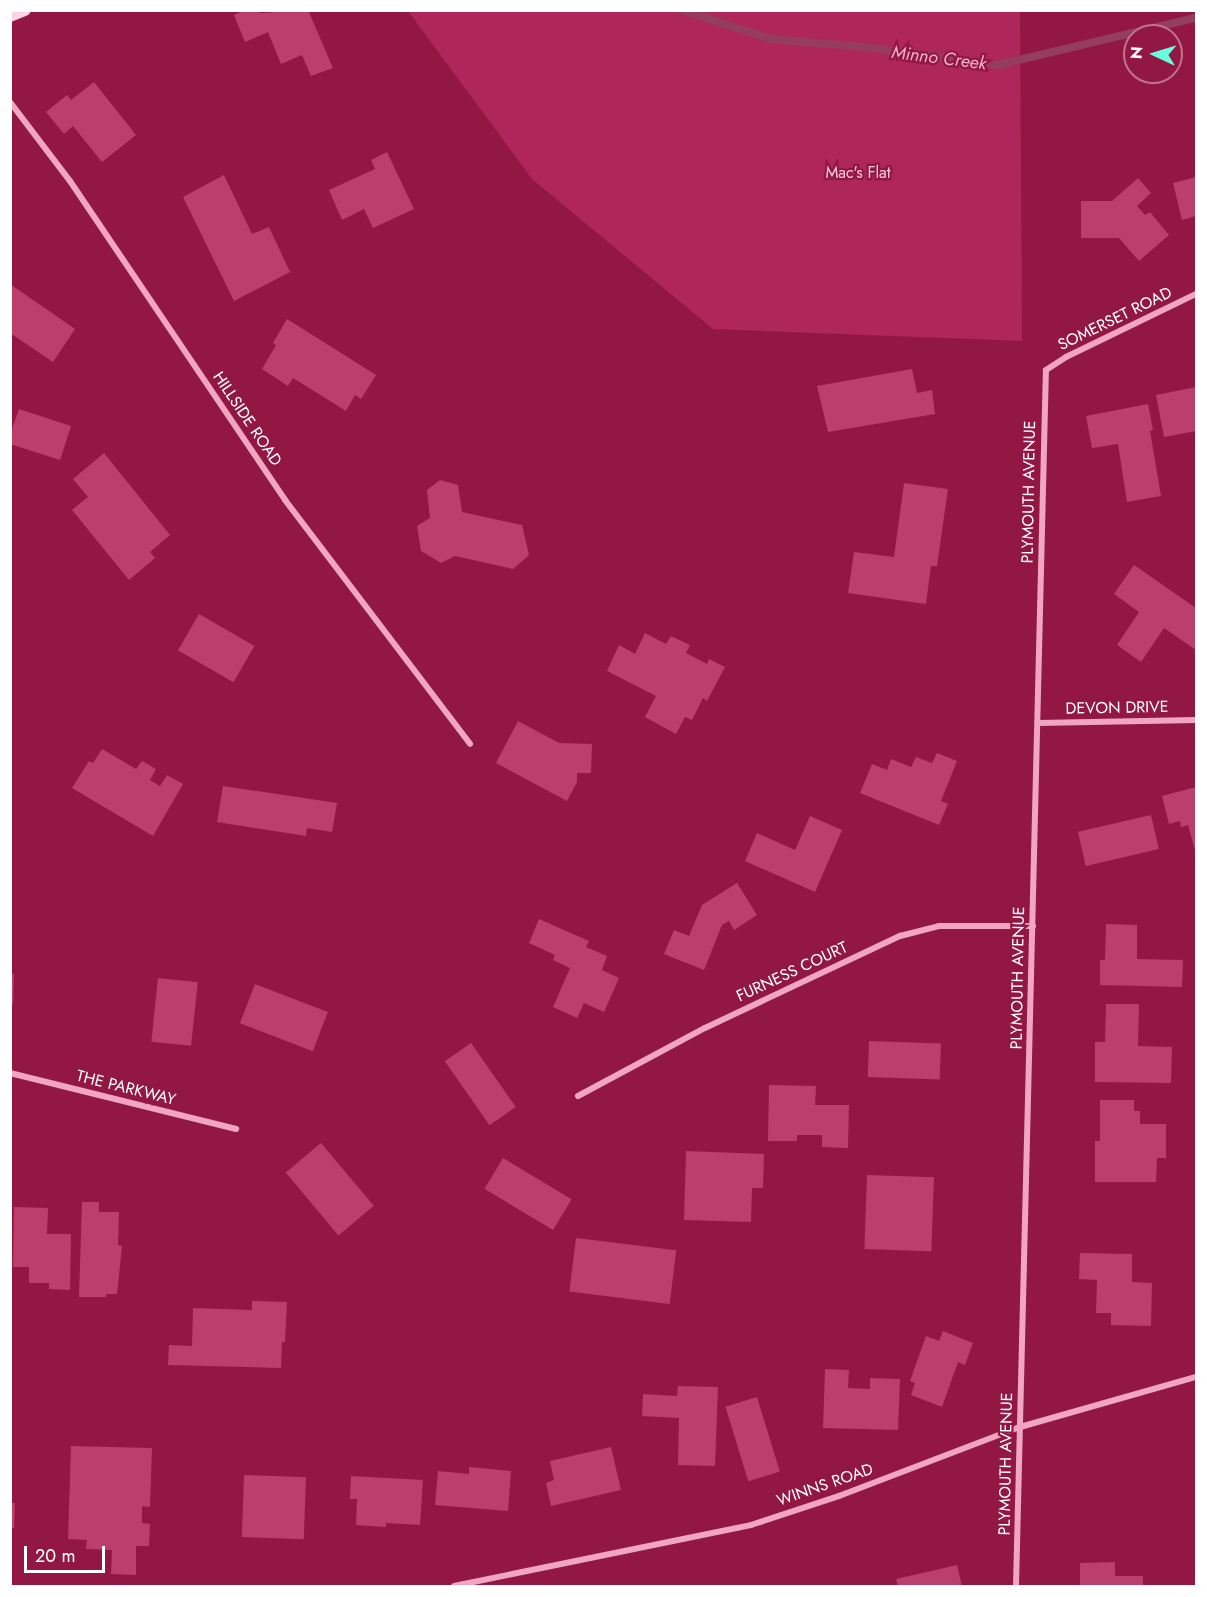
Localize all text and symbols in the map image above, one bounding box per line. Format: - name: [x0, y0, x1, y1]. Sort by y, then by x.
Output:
- north arrow: [1123, 24, 1183, 84]
- water label: Minno Creek: [890, 41, 988, 75]
- text: N: [1125, 46, 1148, 60]
- park label: Mac's Flat: [825, 163, 891, 183]
- street label: SOMERSET ROAD: [1055, 283, 1175, 355]
- street label: HILLSIDE ROAD: [208, 368, 286, 470]
- street label: PLYMOUTH AVENUE: [1018, 421, 1040, 563]
- street label: DEVON DRIVE: [1065, 698, 1169, 718]
- street label: PLYMOUTH AVENUE: [1007, 907, 1029, 1049]
- street label: FURNESS COURT: [733, 938, 851, 1006]
- street label: THE PARKWAY: [74, 1066, 178, 1110]
- street label: PLYMOUTH AVENUE: [995, 1393, 1017, 1535]
- street label: WINNS ROAD: [774, 1460, 876, 1510]
- scale bar: [27, 1534, 108, 1572]
- text: 20 m: [35, 1543, 75, 1569]

